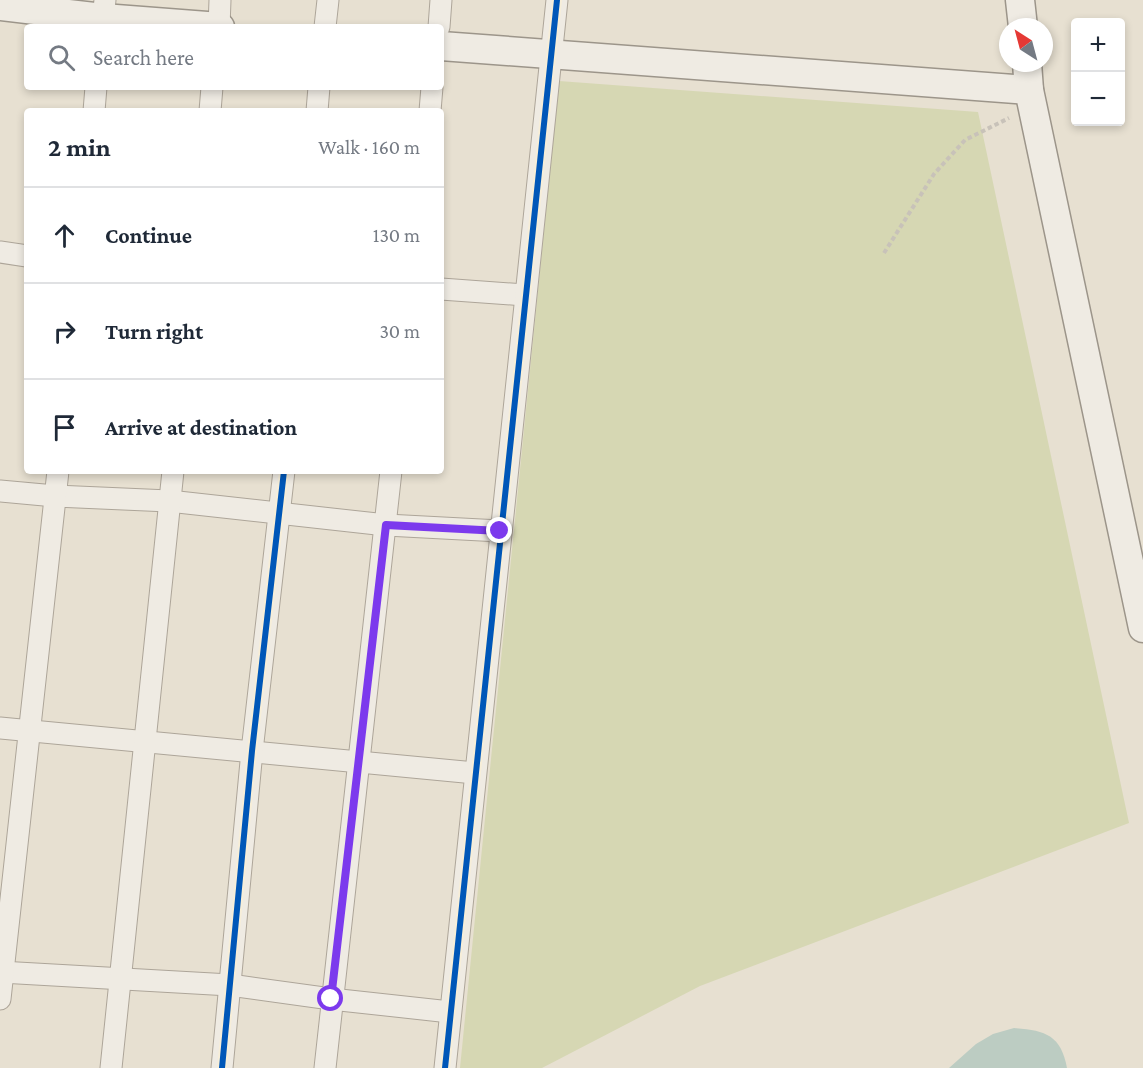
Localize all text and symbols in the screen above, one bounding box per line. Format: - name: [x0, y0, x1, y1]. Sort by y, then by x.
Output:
- north arrow: [999, 18, 1053, 72]
- map controls: [1071, 18, 1125, 126]
- button: +: [1071, 18, 1125, 72]
- search box: [24, 24, 444, 90]
- icon: search: [45, 41, 78, 74]
- text: Search here: [93, 45, 194, 70]
- button: −: [1071, 72, 1125, 126]
- text: 2 min: [48, 133, 111, 162]
- text: Walk · 160 m: [318, 136, 420, 158]
- icon: ahead: [48, 219, 81, 252]
- text: Continue: [105, 223, 192, 248]
- text: 130 m: [373, 224, 420, 246]
- icon: right: [48, 315, 81, 348]
- text: Turn right: [105, 319, 203, 344]
- text: 30 m: [379, 320, 420, 342]
- icon: arrive: [48, 411, 81, 444]
- text: Arrive at destination: [105, 415, 297, 440]
- route end: [486, 517, 512, 543]
- route start: [317, 985, 343, 1011]

